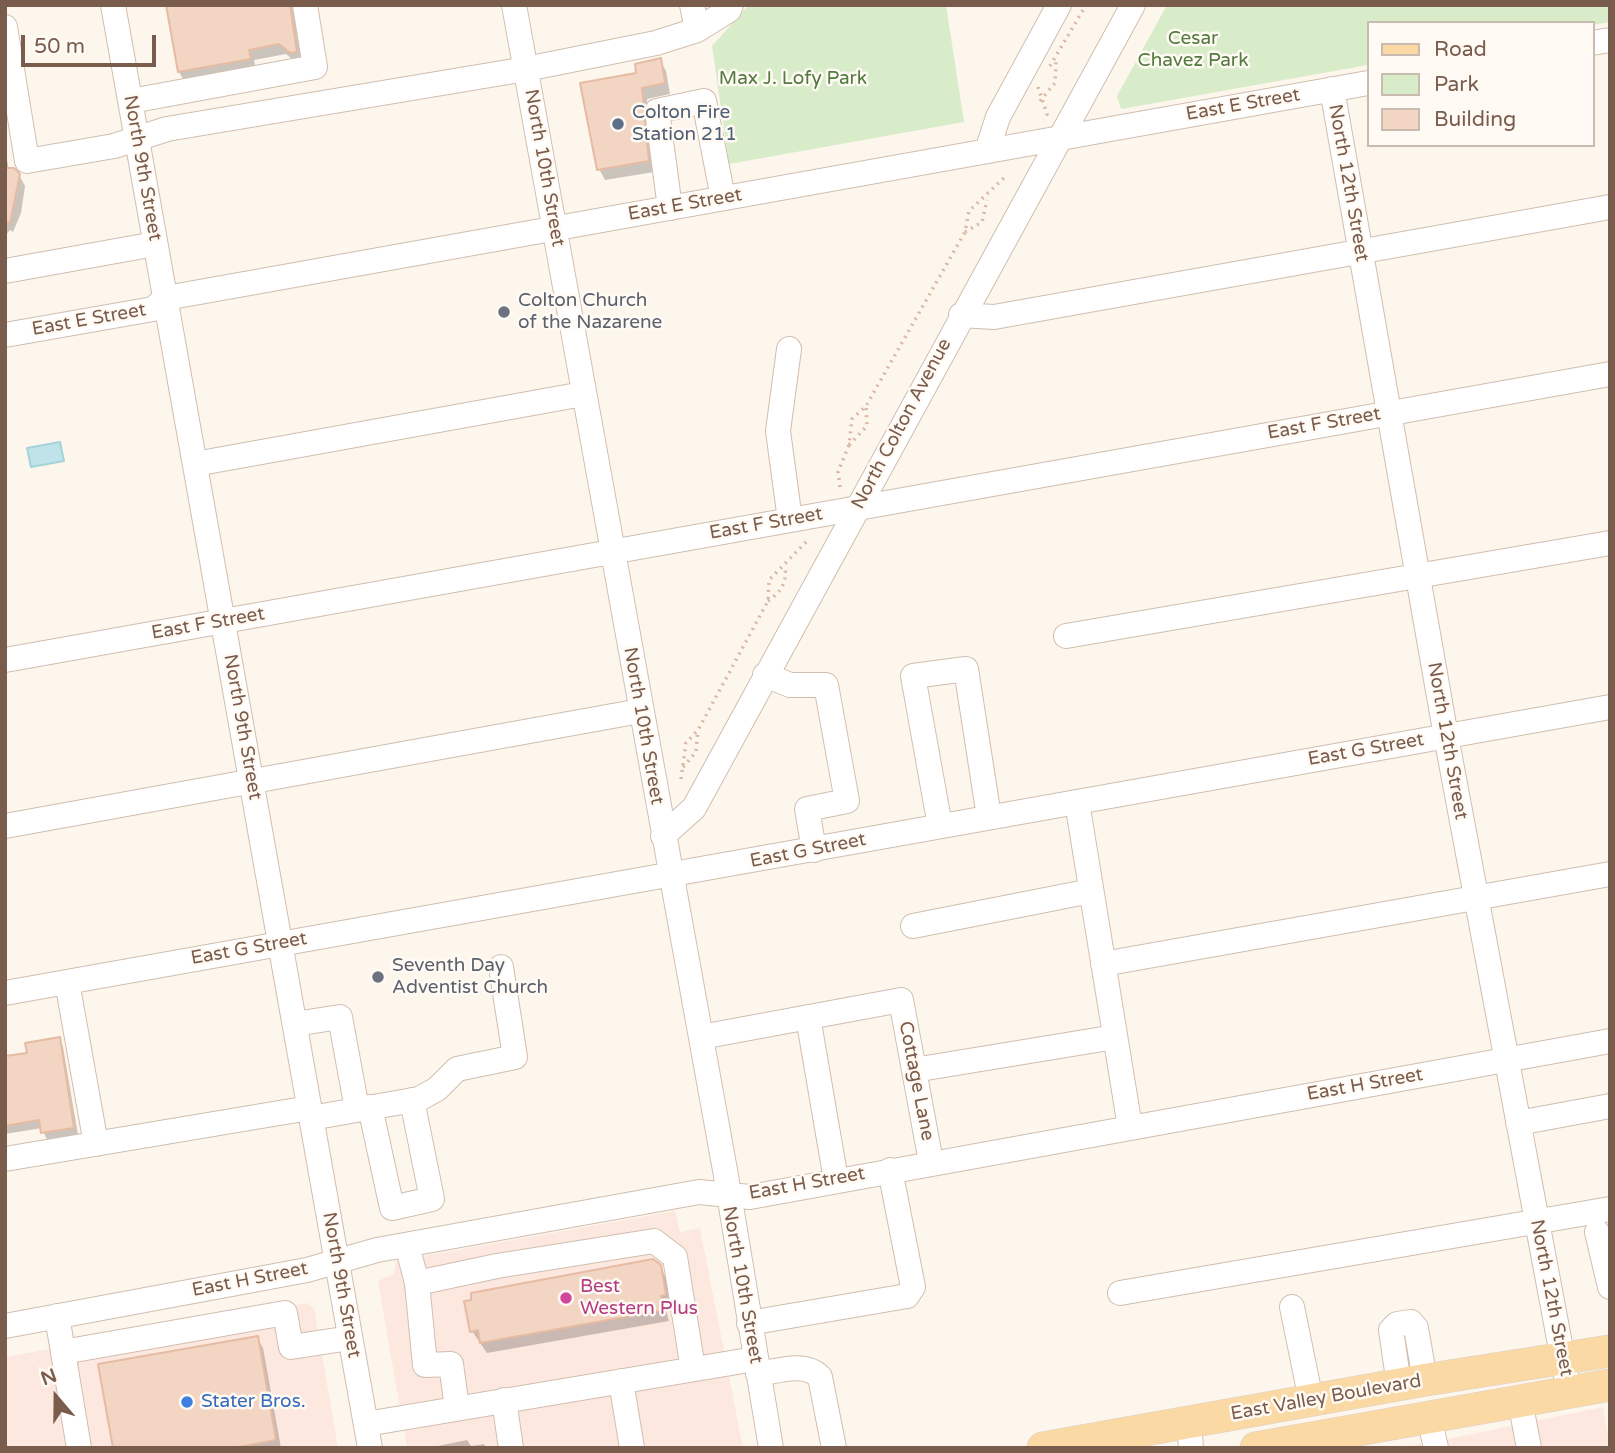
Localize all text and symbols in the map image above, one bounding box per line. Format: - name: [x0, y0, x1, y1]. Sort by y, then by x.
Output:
- scale bar: [24, 21, 159, 65]
- legend: [1366, 21, 1594, 147]
- park label: Cesar Chavez Park: [1138, 28, 1248, 72]
- text: 50 m: [34, 34, 85, 59]
- text: Road: [1434, 37, 1487, 62]
- park label: Max J. Lofy Park: [719, 68, 867, 90]
- text: Park: [1434, 72, 1479, 97]
- street label: East E Street: [1184, 84, 1302, 126]
- street label: North 10th Street: [519, 87, 569, 249]
- street label: North 9th Street: [118, 93, 166, 243]
- place label: Colton Fire Station 211: [632, 102, 737, 146]
- street label: North 12th Street: [1323, 102, 1373, 264]
- text: Building: [1434, 107, 1516, 132]
- marker: Colton Fire Station 211: [610, 116, 626, 132]
- street label: East E Street: [626, 184, 744, 226]
- place label: Colton Church of the Nazarene: [518, 290, 662, 334]
- street label: East E Street: [30, 299, 148, 341]
- marker: Colton Church of the Nazarene: [496, 304, 512, 320]
- street label: North Colton Avenue: [847, 335, 957, 513]
- street label: East F Street: [1266, 403, 1382, 445]
- street label: East F Street: [708, 503, 824, 545]
- street label: East F Street: [150, 603, 266, 645]
- street label: North 10th Street: [618, 645, 668, 807]
- street label: North 9th Street: [218, 652, 266, 802]
- street label: North 12th Street: [1422, 660, 1472, 822]
- street label: East G Street: [1306, 729, 1426, 771]
- street label: East G Street: [748, 829, 868, 873]
- street label: East G Street: [189, 928, 309, 970]
- place label: Seventh Day Adventist Church: [392, 955, 548, 999]
- marker: Seventh Day Adventist Church: [370, 969, 386, 985]
- street label: Cottage Lane: [893, 1019, 939, 1143]
- street label: East H Street: [1305, 1064, 1425, 1106]
- street label: East H Street: [747, 1163, 867, 1205]
- street label: North 10th Street: [717, 1204, 767, 1366]
- street label: North 9th Street: [317, 1210, 365, 1360]
- street label: North 12th Street: [1525, 1218, 1577, 1378]
- street label: East H Street: [190, 1258, 310, 1302]
- place label: Best Western Plus: [580, 1276, 698, 1320]
- marker: Best Western Plus: [558, 1290, 574, 1306]
- north arrow: [21, 1362, 91, 1432]
- text: N: [38, 1364, 60, 1390]
- street label: East Valley Boulevard: [1229, 1370, 1423, 1426]
- place label: Stater Bros.: [201, 1391, 306, 1413]
- marker: Stater Bros.: [179, 1394, 195, 1410]

